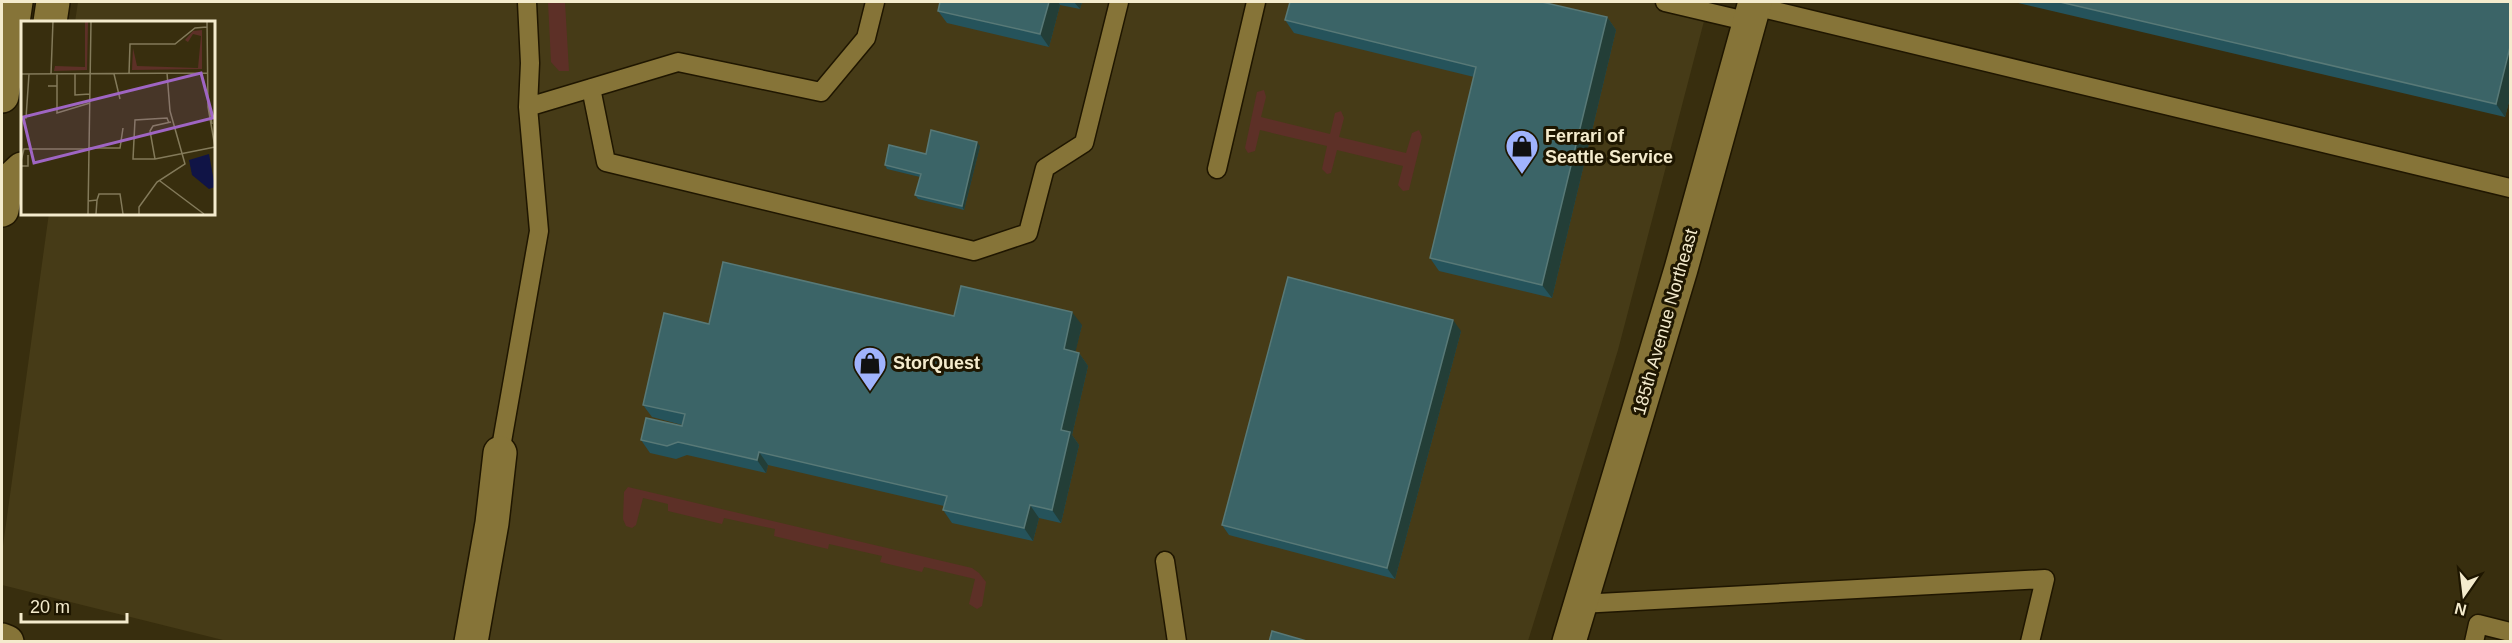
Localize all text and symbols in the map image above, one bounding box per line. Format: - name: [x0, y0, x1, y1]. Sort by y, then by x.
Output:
- inset map: [21, 21, 214, 214]
- place label: Ferrari of Seattle Service: [1545, 126, 1673, 167]
- shop icon: Ferrari of Seattle Service: [1504, 128, 1540, 175]
- street label: 185th Avenue Northeast: [1629, 227, 1701, 417]
- shop icon: StorQuest: [852, 345, 888, 392]
- place label: StorQuest: [893, 353, 980, 373]
- north arrow: [2434, 565, 2494, 625]
- scale bar: [21, 586, 128, 624]
- text: 20 m: [30, 597, 70, 617]
- text: N: [2453, 599, 2468, 619]

